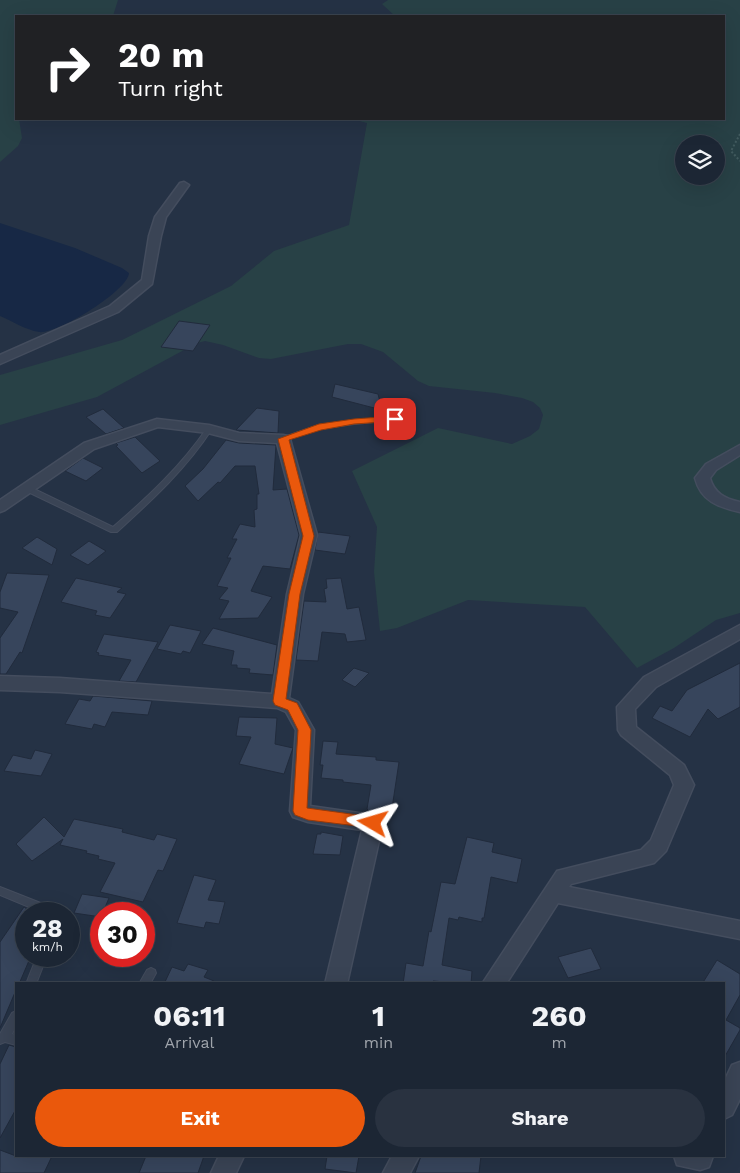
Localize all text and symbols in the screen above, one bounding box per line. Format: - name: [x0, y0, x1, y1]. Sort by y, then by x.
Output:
- text: 20 m: [118, 34, 204, 76]
- icon: right: [35, 35, 100, 100]
- text: Turn right: [118, 76, 223, 101]
- map controls: [675, 135, 725, 185]
- button: layers: [675, 135, 725, 185]
- pin: [374, 398, 416, 440]
- icon: arrive: [381, 405, 409, 433]
- position arrow: [346, 796, 398, 848]
- speed limit sign: 30: [90, 902, 155, 967]
- text: 28: [32, 914, 63, 943]
- text: km/h: [32, 940, 63, 954]
- text: 06:11: [153, 998, 226, 1033]
- text: 1: [372, 998, 385, 1033]
- text: 260: [531, 998, 587, 1033]
- text: Arrival: [164, 1033, 214, 1052]
- text: min: [364, 1033, 393, 1052]
- text: m: [551, 1033, 567, 1052]
- button: Exit: [35, 1089, 365, 1147]
- button: Share: [375, 1089, 705, 1147]

